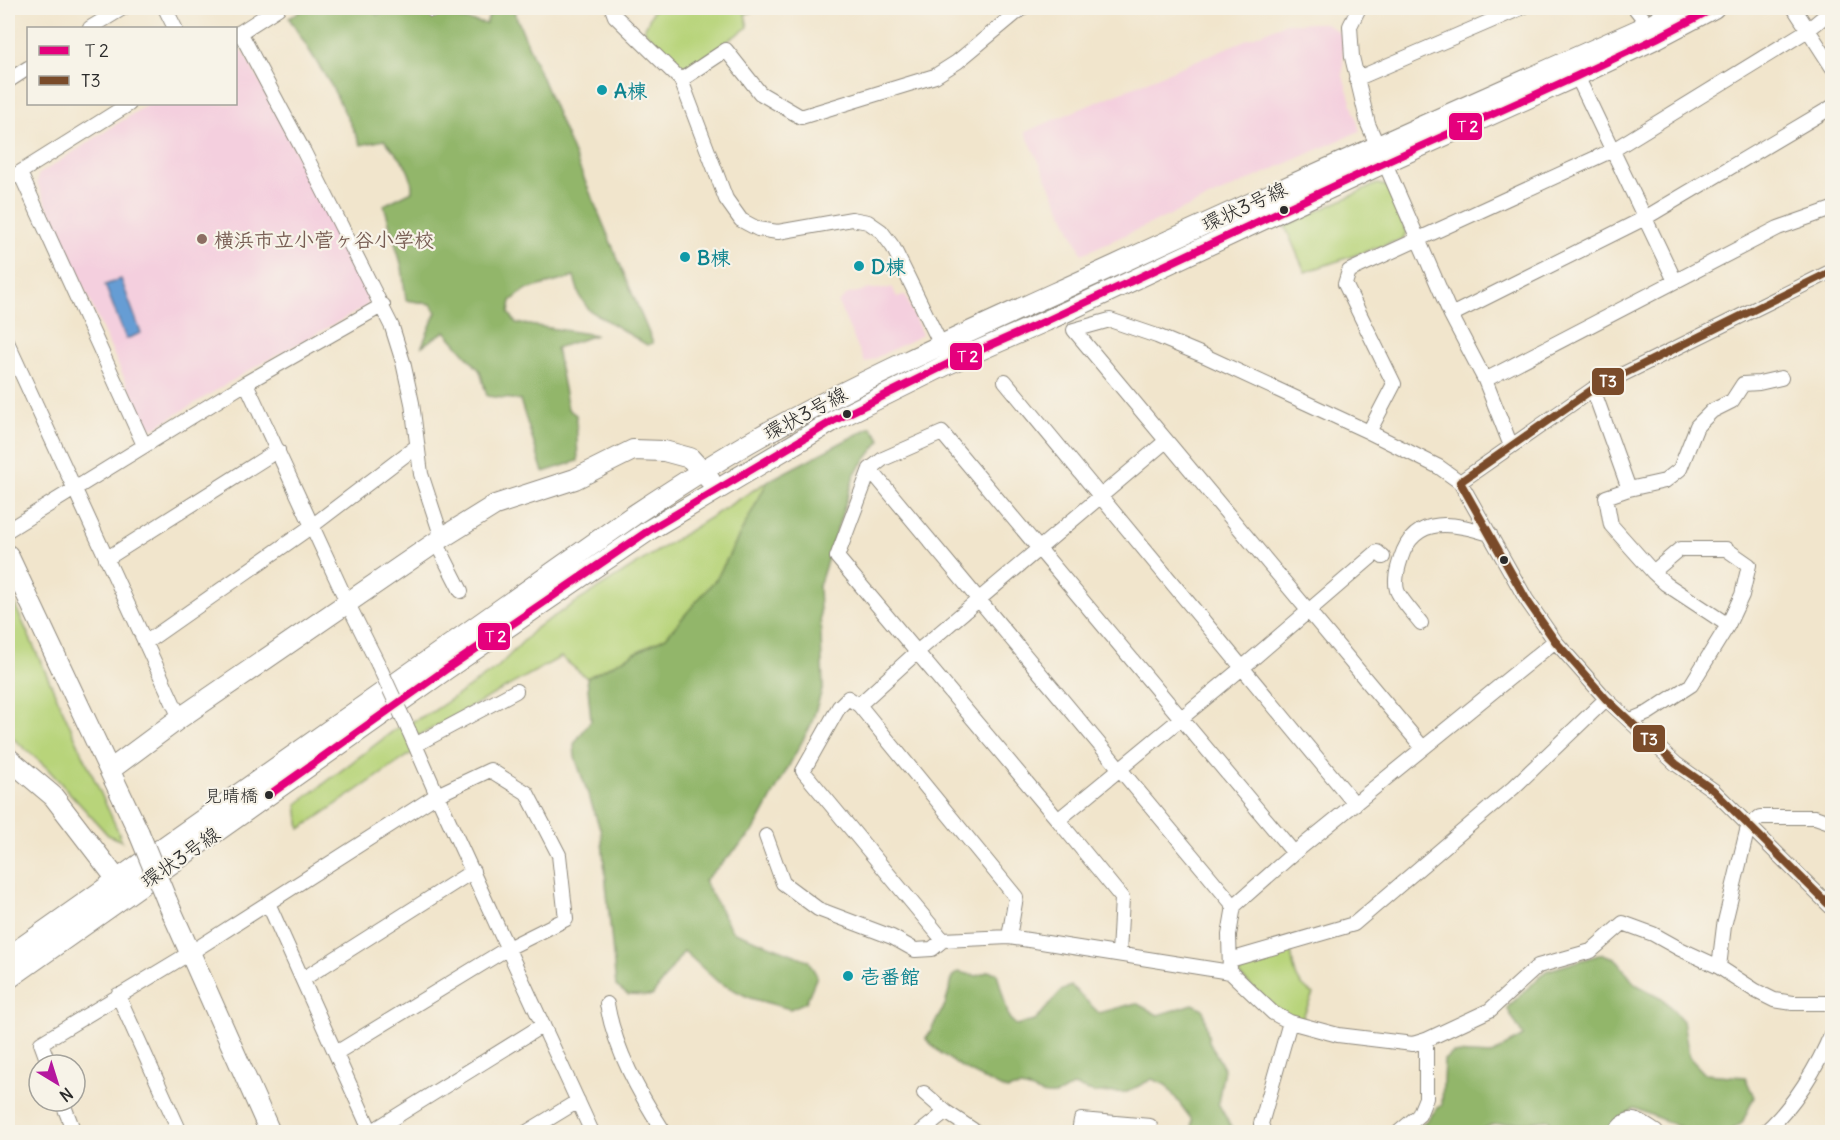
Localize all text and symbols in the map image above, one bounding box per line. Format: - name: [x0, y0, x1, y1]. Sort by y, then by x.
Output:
- legend: [27, 27, 237, 105]
- text: Ｔ2: [81, 39, 109, 62]
- text: T3: [81, 69, 101, 92]
- place label: A棟: [614, 78, 648, 103]
- marker: A棟: [595, 83, 609, 97]
- line badge: Ｔ2: [1448, 112, 1483, 141]
- text: Ｔ2: [1454, 116, 1479, 136]
- street label: 環状3号線: [1197, 175, 1291, 237]
- unlabelled marker: [1278, 204, 1290, 216]
- place label: 横浜市立小菅ヶ谷小学校: [214, 227, 434, 252]
- marker: 横浜市立小菅ヶ谷小学校: [195, 232, 209, 246]
- place label: B棟: [697, 245, 731, 270]
- marker: B棟: [678, 250, 692, 264]
- place label: D棟: [871, 254, 906, 279]
- marker: D棟: [852, 259, 866, 273]
- line badge: Ｔ2: [949, 342, 983, 371]
- text: Ｔ2: [954, 346, 979, 366]
- line badge: T3: [1591, 367, 1625, 396]
- text: T3: [1599, 371, 1617, 391]
- street label: 環状3号線: [759, 381, 851, 445]
- unlabelled marker: [841, 408, 853, 420]
- unlabelled marker: [1498, 554, 1510, 566]
- line badge: Ｔ2: [477, 622, 511, 651]
- text: Ｔ2: [482, 626, 507, 646]
- line badge: T3: [1632, 724, 1666, 753]
- text: T3: [1640, 729, 1658, 749]
- place label: 見晴橋: [204, 784, 258, 807]
- marker: 見晴橋: [263, 789, 275, 801]
- street label: 環状3号線: [135, 821, 225, 893]
- place label: 壱番館: [860, 964, 920, 989]
- marker: 壱番館: [841, 969, 855, 983]
- north arrow: [27, 1053, 87, 1113]
- text: N: [56, 1084, 77, 1106]

